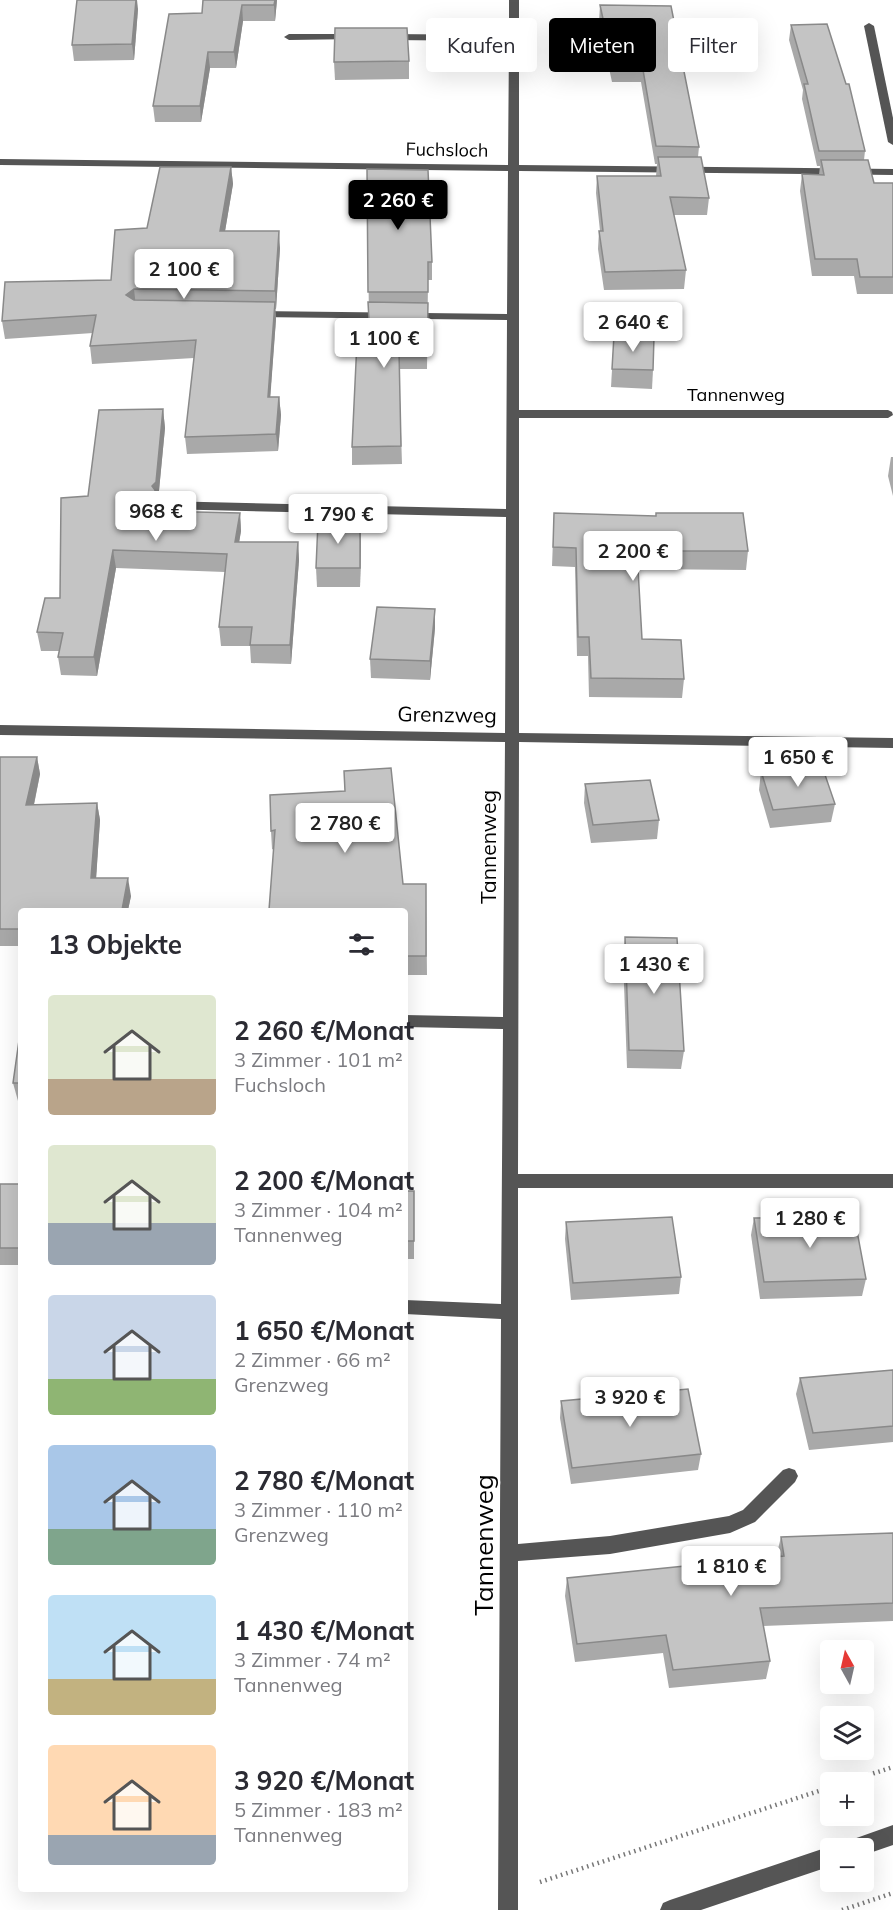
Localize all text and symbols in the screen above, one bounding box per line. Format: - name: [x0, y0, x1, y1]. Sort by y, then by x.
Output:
- chip: Kaufen: [426, 18, 537, 72]
- chip: Mieten: [549, 18, 656, 72]
- chip: Filter: [668, 18, 758, 72]
- street label: Fuchsloch: [405, 137, 489, 162]
- pin: 2 260 €: [343, 180, 453, 231]
- text: 2 260 €: [363, 187, 433, 212]
- pin: 2 100 €: [129, 249, 239, 300]
- text: 2 100 €: [149, 256, 219, 281]
- pin: 2 640 €: [578, 302, 688, 353]
- text: 2 640 €: [598, 309, 668, 334]
- pin: 1 100 €: [329, 318, 439, 369]
- text: 1 100 €: [349, 325, 419, 350]
- street label: Tannenweg: [687, 383, 785, 406]
- pin: 968 €: [114, 491, 198, 542]
- pin: 1 790 €: [283, 494, 393, 545]
- text: 968 €: [129, 498, 183, 523]
- text: 1 790 €: [303, 501, 373, 526]
- pin: 2 200 €: [578, 531, 688, 582]
- text: 2 200 €: [598, 538, 668, 563]
- street label: Grenzweg: [397, 700, 497, 728]
- pin: 1 650 €: [743, 737, 853, 788]
- text: 1 650 €: [763, 744, 833, 769]
- street label: Tannenweg: [475, 790, 501, 904]
- pin: 2 780 €: [290, 803, 400, 854]
- text: 2 780 €: [310, 810, 380, 835]
- text: 13 Objekte: [48, 928, 182, 961]
- icon: filters: [345, 928, 378, 961]
- pin: 1 430 €: [599, 944, 709, 995]
- text: 1 430 €: [619, 951, 689, 976]
- text: 2 260 €/Monat: [234, 1014, 414, 1047]
- icon: home: [96, 1019, 168, 1091]
- text: 3 Zimmer · 101 m²: [234, 1047, 403, 1072]
- text: Fuchsloch: [234, 1072, 326, 1097]
- text: 2 200 €/Monat: [234, 1164, 414, 1197]
- icon: home: [96, 1169, 168, 1241]
- text: 3 Zimmer · 104 m²: [234, 1197, 403, 1222]
- pin: 1 280 €: [755, 1198, 865, 1249]
- text: 1 280 €: [775, 1205, 845, 1230]
- text: Tannenweg: [234, 1222, 343, 1247]
- text: 1 650 €/Monat: [234, 1314, 414, 1347]
- icon: home: [96, 1319, 168, 1391]
- text: 2 Zimmer · 66 m²: [234, 1347, 391, 1372]
- text: Grenzweg: [234, 1372, 329, 1397]
- pin: 3 920 €: [575, 1377, 685, 1428]
- text: 3 920 €: [595, 1384, 665, 1409]
- text: 2 780 €/Monat: [234, 1464, 414, 1497]
- icon: home: [96, 1469, 168, 1541]
- street label: Tannenweg: [467, 1474, 500, 1616]
- text: 3 Zimmer · 110 m²: [234, 1497, 403, 1522]
- text: Grenzweg: [234, 1522, 329, 1547]
- pin: 1 810 €: [676, 1546, 786, 1597]
- text: 1 810 €: [696, 1553, 766, 1578]
- text: 1 430 €/Monat: [234, 1614, 414, 1647]
- icon: home: [96, 1619, 168, 1691]
- north arrow: [820, 1640, 874, 1694]
- map controls: [820, 1640, 874, 1892]
- text: 3 Zimmer · 74 m²: [234, 1647, 391, 1672]
- text: Tannenweg: [234, 1672, 343, 1697]
- button: layers: [820, 1706, 874, 1760]
- text: 3 920 €/Monat: [234, 1764, 414, 1797]
- icon: home: [96, 1769, 168, 1841]
- button: +: [820, 1772, 874, 1826]
- text: 5 Zimmer · 183 m²: [234, 1797, 403, 1822]
- text: Tannenweg: [234, 1822, 343, 1847]
- button: −: [820, 1838, 874, 1892]

